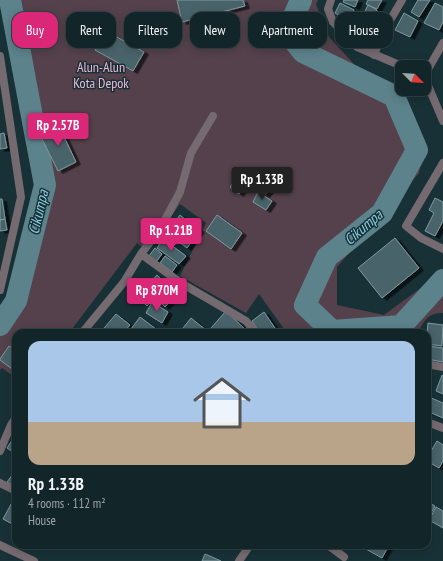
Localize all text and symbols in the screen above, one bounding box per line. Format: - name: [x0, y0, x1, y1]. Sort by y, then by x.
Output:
- chip: Buy: [12, 12, 58, 48]
- chip: Rent: [66, 12, 116, 48]
- chip: Filters: [124, 12, 182, 48]
- chip: New: [190, 12, 240, 48]
- chip: Apartment: [248, 12, 327, 48]
- chip: House: [335, 12, 393, 48]
- park label: Alun-Alun Kota Depok: [73, 58, 129, 92]
- north arrow: [395, 60, 431, 96]
- map controls: [395, 60, 431, 96]
- pin: Rp 2.57B: [17, 113, 99, 147]
- text: Rp 2.57B: [37, 117, 79, 134]
- pin: Rp 1.33B: [221, 167, 303, 201]
- text: Rp 1.33B: [241, 171, 283, 188]
- water label: Cikumpa: [24, 187, 53, 236]
- water label: Cikumpa: [340, 204, 387, 249]
- pin: Rp 1.21B: [130, 218, 212, 252]
- text: Rp 1.21B: [150, 222, 192, 239]
- pin: Rp 870M: [120, 278, 194, 312]
- text: Rp 870M: [136, 282, 178, 299]
- icon: home: [186, 367, 258, 439]
- text: Rp 1.33B: [28, 473, 84, 495]
- text: 4 rooms · 112 m²: [28, 495, 106, 512]
- text: House: [28, 512, 56, 529]

